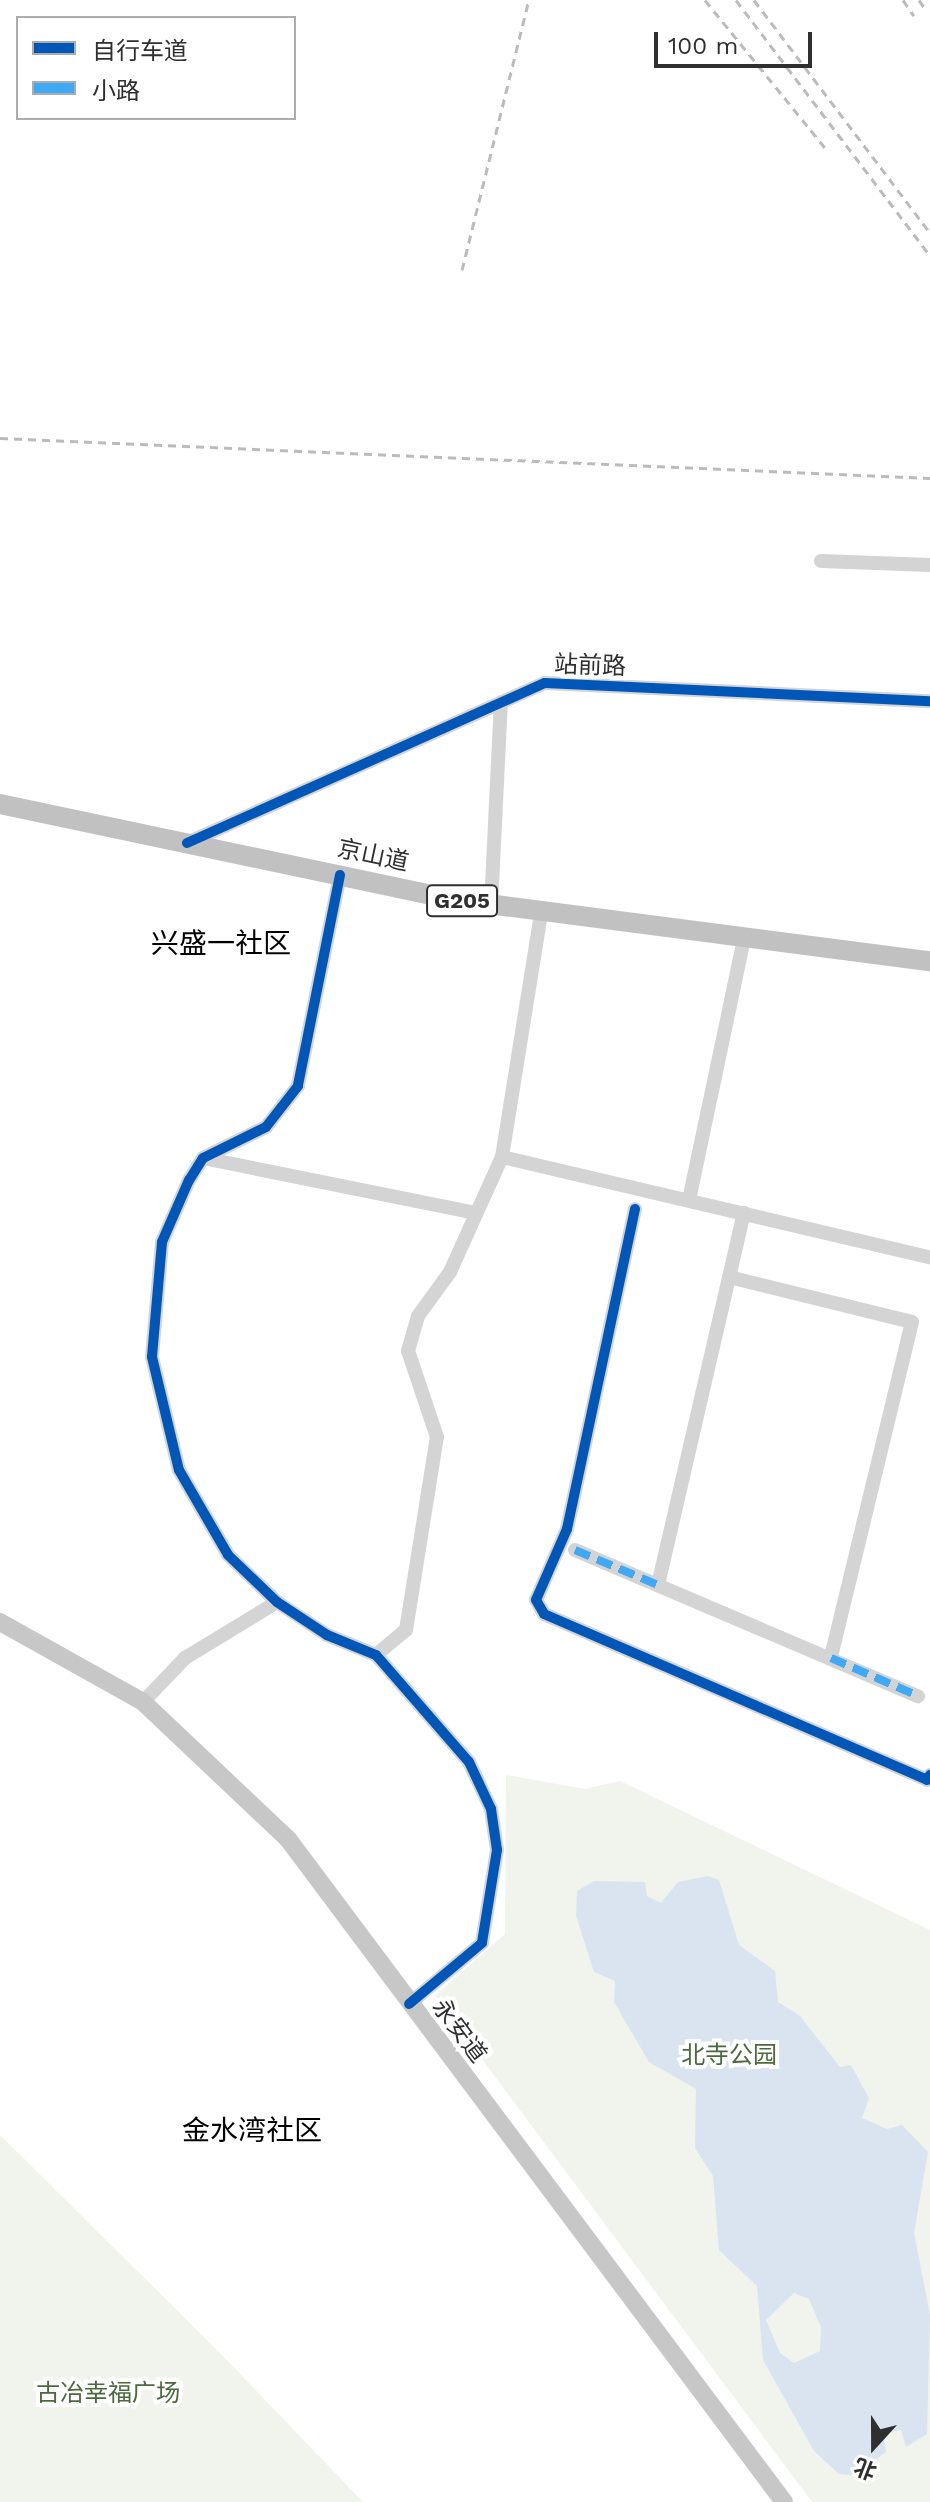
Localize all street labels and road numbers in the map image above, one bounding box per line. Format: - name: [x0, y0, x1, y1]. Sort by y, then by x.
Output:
- street label: 站前路: [554, 650, 626, 682]
- street label: 京山道: [335, 834, 411, 878]
- road number: G205: [426, 883, 498, 919]
- street label: 永安道: [426, 1994, 492, 2068]

